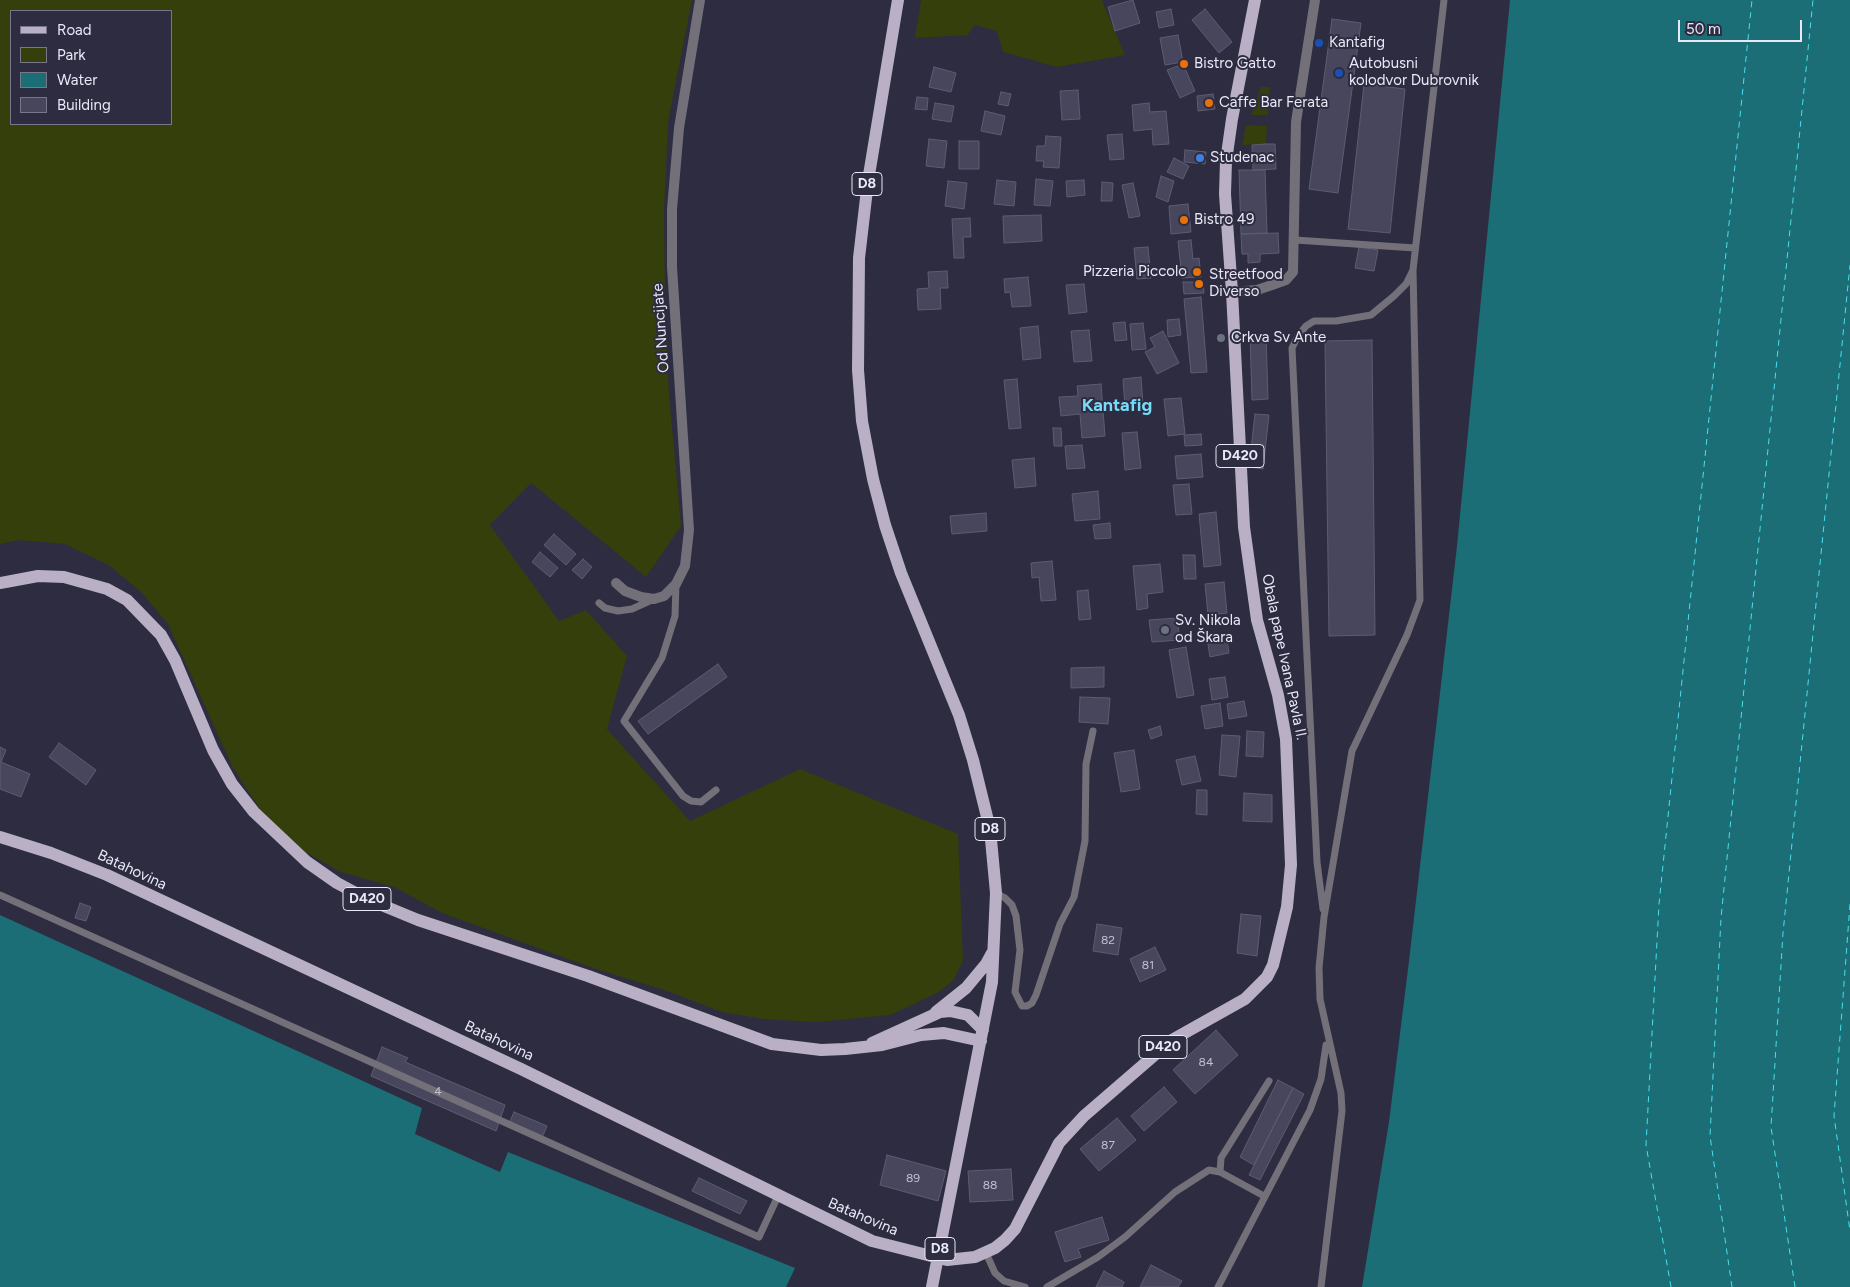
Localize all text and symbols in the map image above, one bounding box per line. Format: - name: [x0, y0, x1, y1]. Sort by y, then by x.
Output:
- legend: [10, 10, 172, 125]
- scale bar: [1680, 10, 1804, 42]
- text: 50 m: [1686, 20, 1721, 38]
- text: Road: [57, 21, 92, 39]
- place label: Kantafig: [1329, 34, 1385, 52]
- marker: Kantafig: [1313, 37, 1325, 49]
- text: Park: [57, 46, 86, 64]
- place label: Bistro Gatto: [1194, 55, 1276, 73]
- place label: Autobusni kolodvor Dubrovnik: [1349, 55, 1479, 90]
- marker: Bistro Gatto: [1178, 58, 1190, 70]
- marker: Autobusni kolodvor Dubrovnik: [1333, 67, 1345, 79]
- text: Water: [57, 71, 97, 89]
- place label: Caffe Bar Ferata: [1219, 94, 1328, 112]
- text: Building: [57, 96, 111, 114]
- marker: Caffe Bar Ferata: [1203, 97, 1215, 109]
- place label: Studenac: [1210, 149, 1274, 167]
- marker: Studenac: [1194, 152, 1206, 164]
- road number: D8: [852, 172, 882, 195]
- place label: Bistro 49: [1194, 211, 1255, 229]
- marker: Bistro 49: [1178, 214, 1190, 226]
- place label: Pizzeria Piccolo: [1083, 263, 1187, 281]
- marker: Pizzeria Piccolo: [1191, 266, 1203, 278]
- place label: Streetfood Diverso: [1209, 266, 1283, 301]
- marker: Streetfood Diverso: [1193, 278, 1205, 290]
- street label: Od Nuncijate: [649, 283, 673, 373]
- place label: Crkva Sv Ante: [1231, 329, 1326, 347]
- marker: Crkva Sv Ante: [1215, 332, 1227, 344]
- district label: Kantafig: [1082, 395, 1152, 417]
- road number: D420: [1216, 444, 1264, 468]
- street label: Obala pape Ivana Pavla II.: [1258, 573, 1310, 741]
- place label: Sv. Nikola od Škara: [1175, 612, 1241, 647]
- marker: Sv. Nikola od Škara: [1159, 624, 1171, 636]
- road number: D8: [975, 818, 1005, 841]
- street label: Batahovina: [95, 846, 169, 894]
- road number: D420: [343, 888, 391, 911]
- house number: 82: [1101, 933, 1115, 947]
- house number: 81: [1142, 958, 1154, 972]
- street label: Batahovina: [462, 1017, 536, 1065]
- road number: D420: [1139, 1036, 1187, 1058]
- house number: 84: [1199, 1055, 1213, 1069]
- house number: 4: [434, 1084, 442, 1098]
- house number: 87: [1101, 1138, 1115, 1152]
- house number: 89: [906, 1171, 920, 1185]
- house number: 88: [983, 1178, 997, 1192]
- street label: Batahovina: [825, 1194, 901, 1240]
- road number: D8: [925, 1238, 955, 1260]

